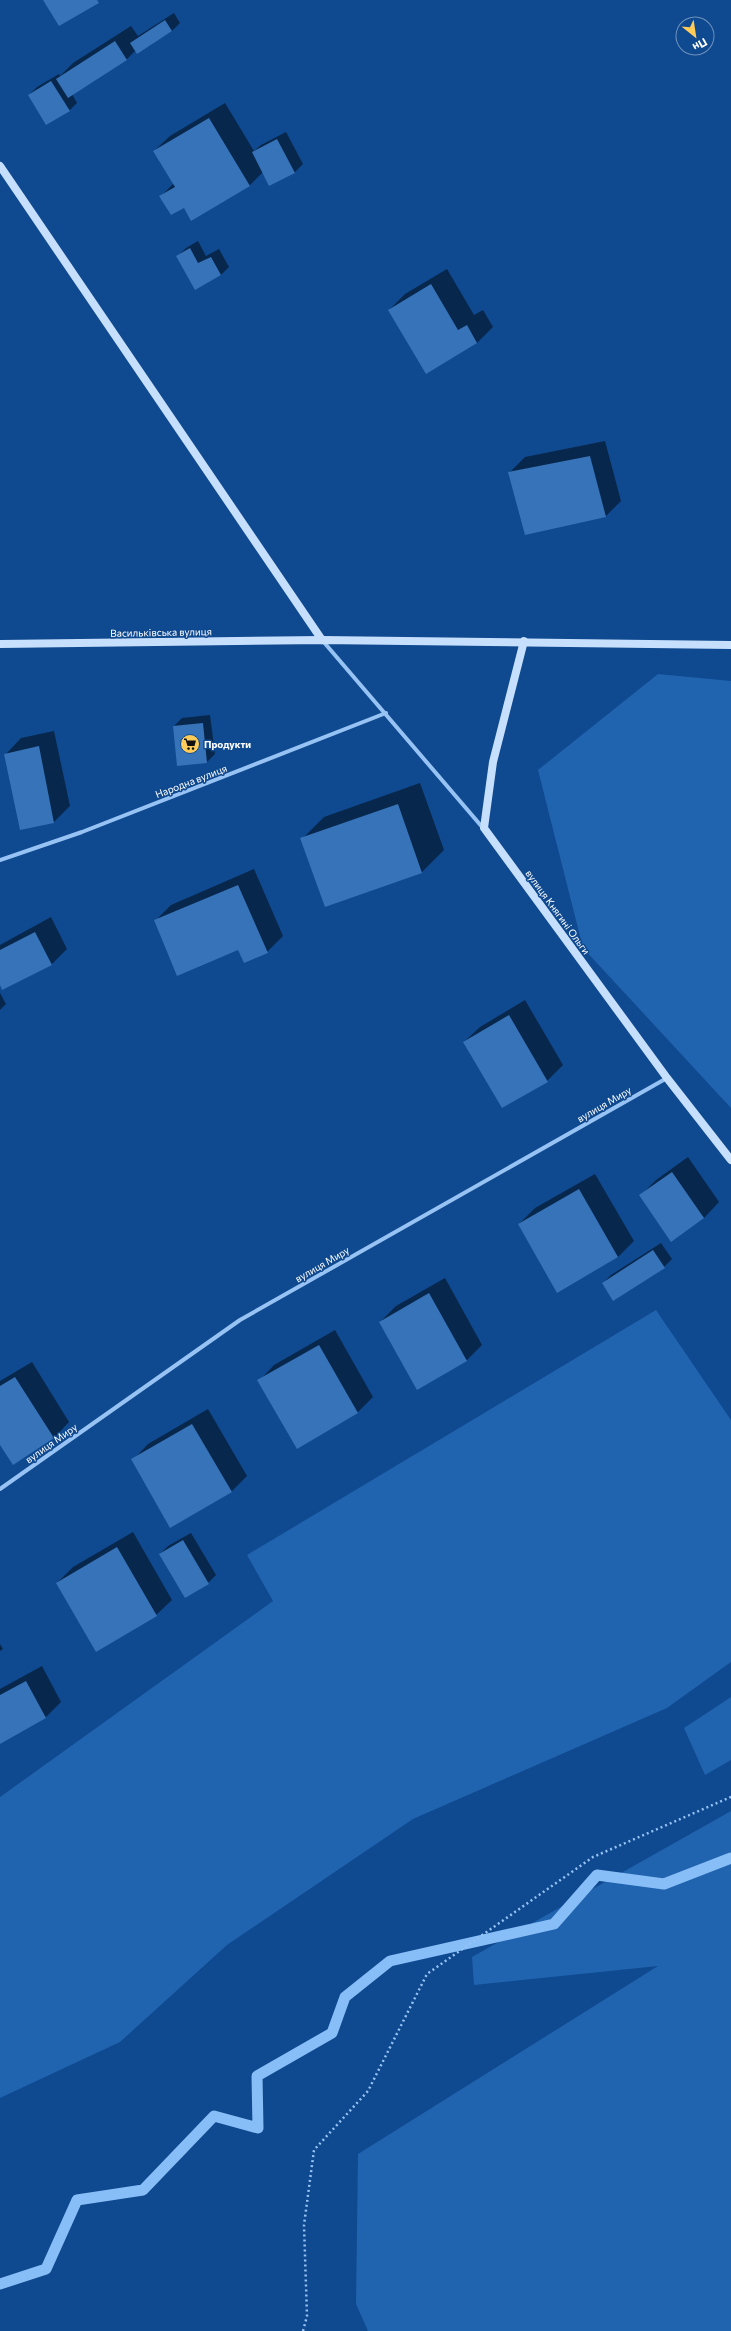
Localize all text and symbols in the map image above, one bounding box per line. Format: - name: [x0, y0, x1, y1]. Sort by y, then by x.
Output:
- north arrow: [675, 16, 715, 56]
- text: Пн: [691, 36, 710, 54]
- street label: Васильківська вулиця: [110, 625, 212, 639]
- supermarket icon: Продукти: [179, 733, 201, 755]
- place label: Продукти: [204, 738, 251, 750]
- street label: Народна вулиця: [153, 762, 229, 800]
- street label: вулиця Княгині Ольги: [523, 867, 593, 957]
- street label: вулиця Миру: [575, 1084, 633, 1124]
- street label: вулиця Миру: [293, 1244, 351, 1284]
- street label: вулиця Миру: [23, 1421, 79, 1465]

